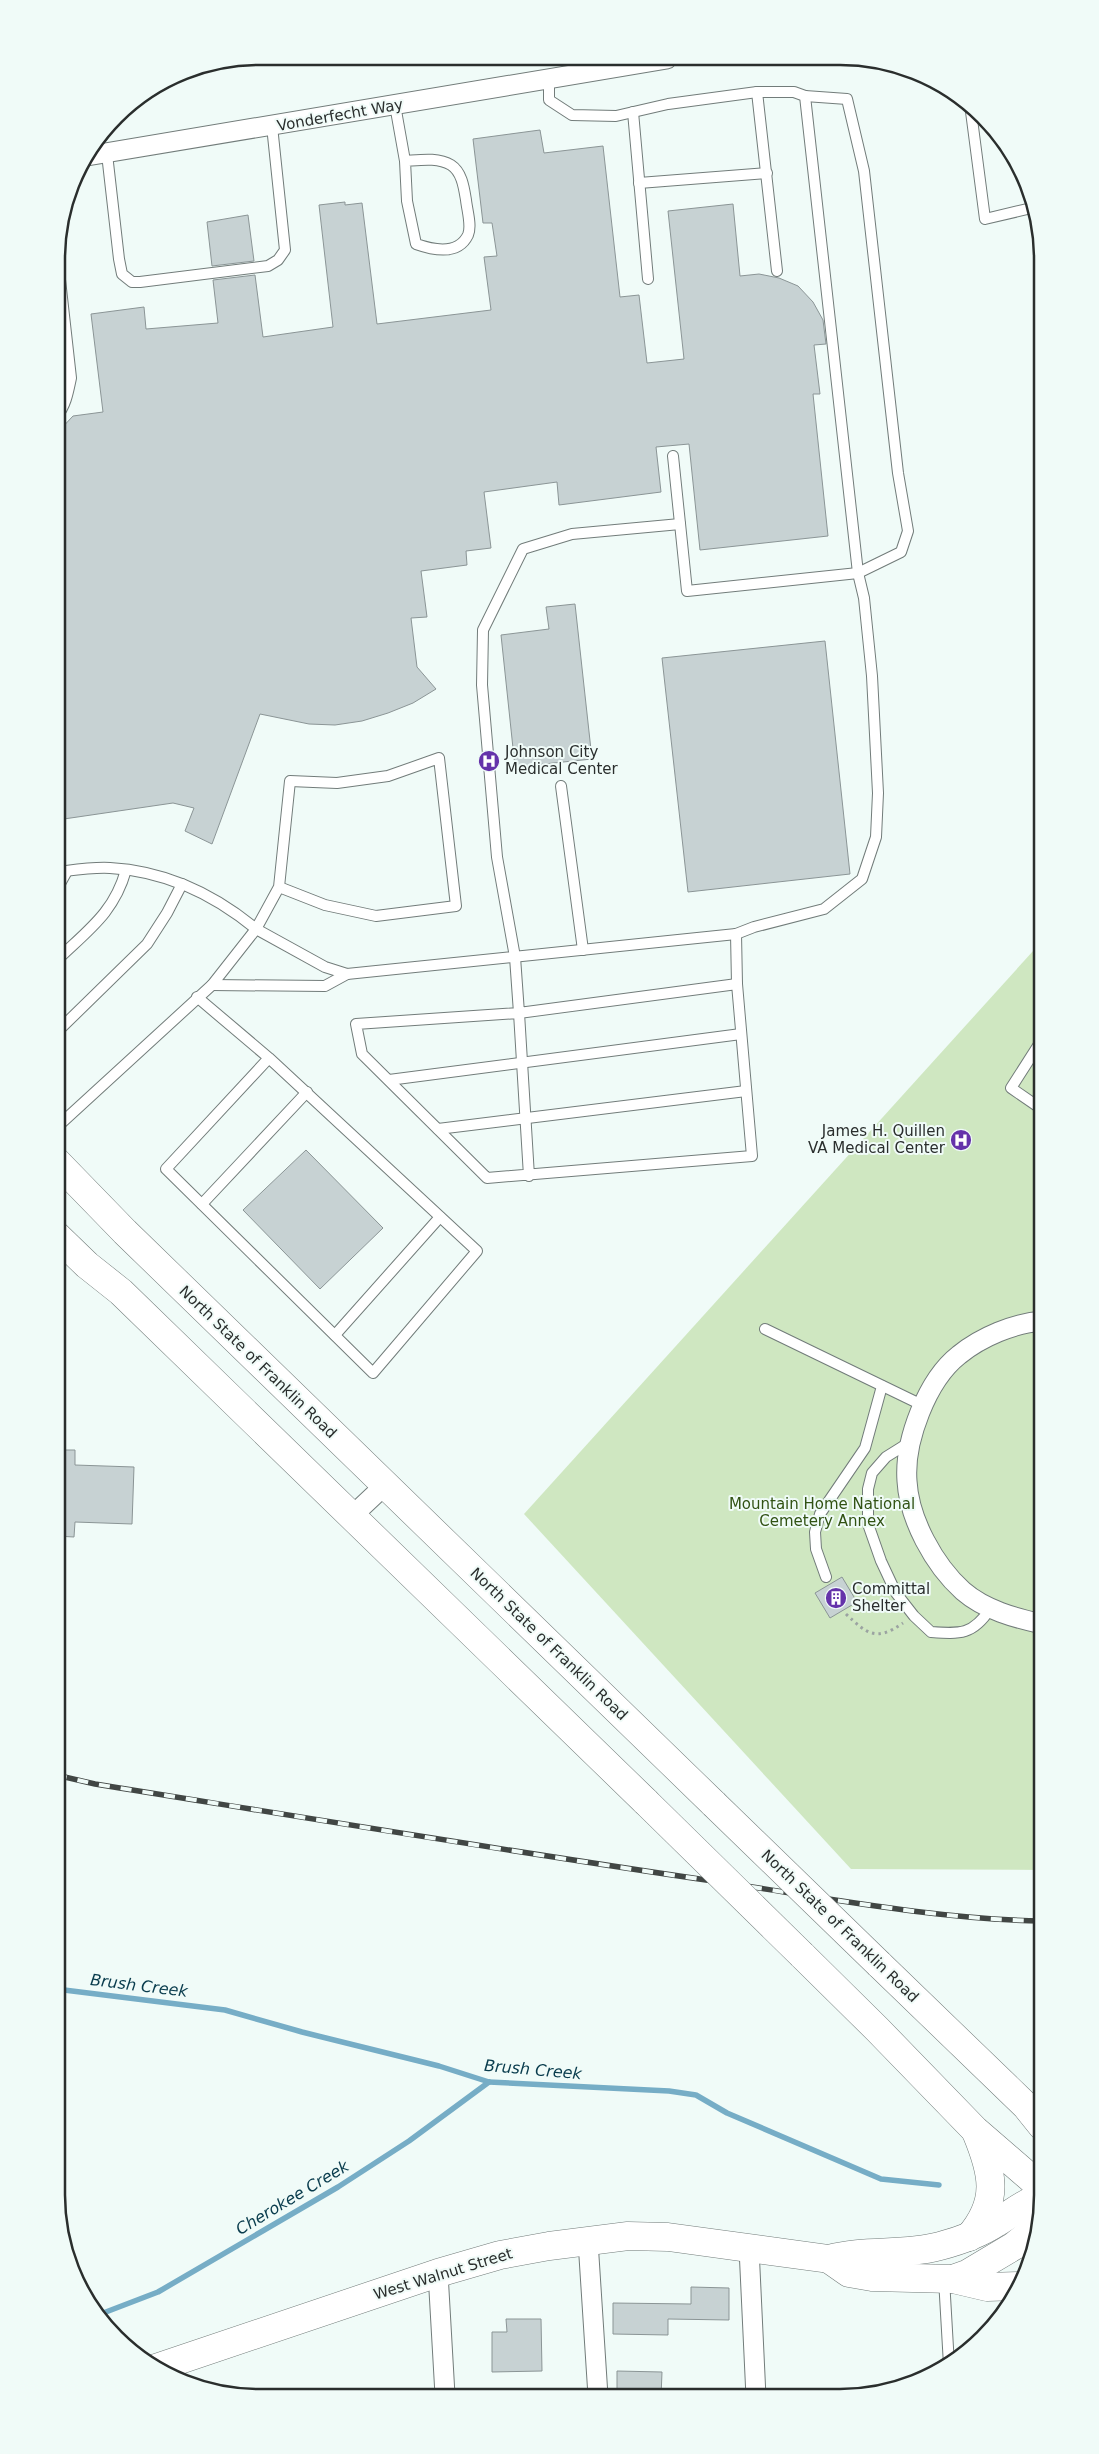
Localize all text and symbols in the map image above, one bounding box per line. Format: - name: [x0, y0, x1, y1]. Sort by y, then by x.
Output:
- street label: Vonderfecht Way: [276, 95, 404, 135]
- place label: Johnson City Medical Center: [504, 743, 619, 778]
- hospital icon: Johnson City Medical Center: [477, 749, 501, 773]
- place label: James H. Quillen VA Medical Center: [808, 1122, 946, 1157]
- hospital icon: James H. Quillen VA Medical Center: [949, 1128, 973, 1152]
- street label: North State of Franklin Road: [176, 1282, 340, 1442]
- park label: Mountain Home National Cemetery Annex: [729, 1495, 915, 1530]
- street label: North State of Franklin Road: [467, 1564, 631, 1724]
- place label: Committal Shelter: [852, 1580, 930, 1615]
- building icon: Committal Shelter: [824, 1586, 848, 1610]
- street label: North State of Franklin Road: [758, 1846, 922, 2006]
- water label: Brush Creek: [89, 1970, 189, 2001]
- water label: Brush Creek: [483, 2056, 583, 2083]
- water label: Cherokee Creek: [232, 2156, 353, 2239]
- street label: West Walnut Street: [371, 2244, 515, 2304]

